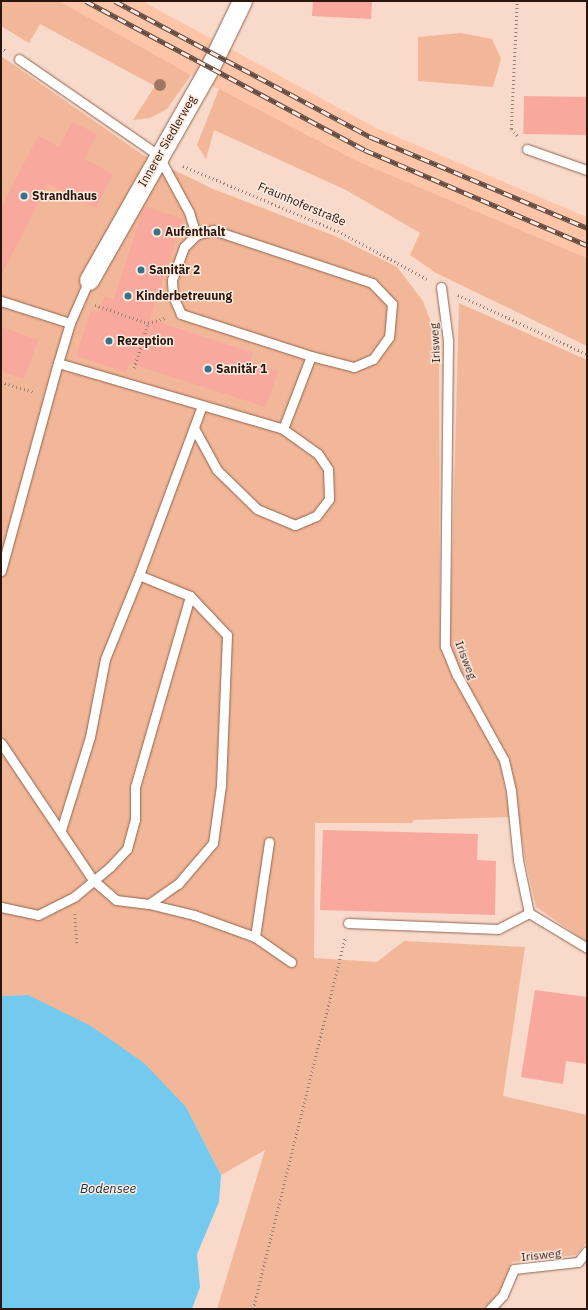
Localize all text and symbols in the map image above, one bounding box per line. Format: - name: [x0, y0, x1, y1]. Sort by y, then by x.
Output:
- street label: Innerer Siedlerweg: [135, 93, 199, 189]
- street label: Fraunhoferstraße: [256, 179, 348, 229]
- place label: Strandhaus: [32, 189, 97, 203]
- marker: Strandhaus: [19, 191, 29, 201]
- place label: Aufenthalt: [165, 225, 225, 239]
- marker: Aufenthalt: [152, 227, 162, 237]
- place label: Sanitär 2: [149, 263, 200, 277]
- marker: Sanitär 2: [136, 265, 146, 275]
- place label: Kinderbetreuung: [136, 289, 232, 303]
- marker: Kinderbetreuung: [123, 291, 133, 301]
- street label: Irisweg: [427, 323, 443, 363]
- place label: Rezeption: [117, 334, 174, 348]
- marker: Rezeption: [104, 336, 114, 346]
- place label: Sanitär 1: [216, 362, 267, 376]
- marker: Sanitär 1: [203, 364, 213, 374]
- street label: Irisweg: [452, 639, 480, 681]
- water label: Bodensee: [80, 1181, 136, 1197]
- street label: Irisweg: [520, 1246, 562, 1264]

